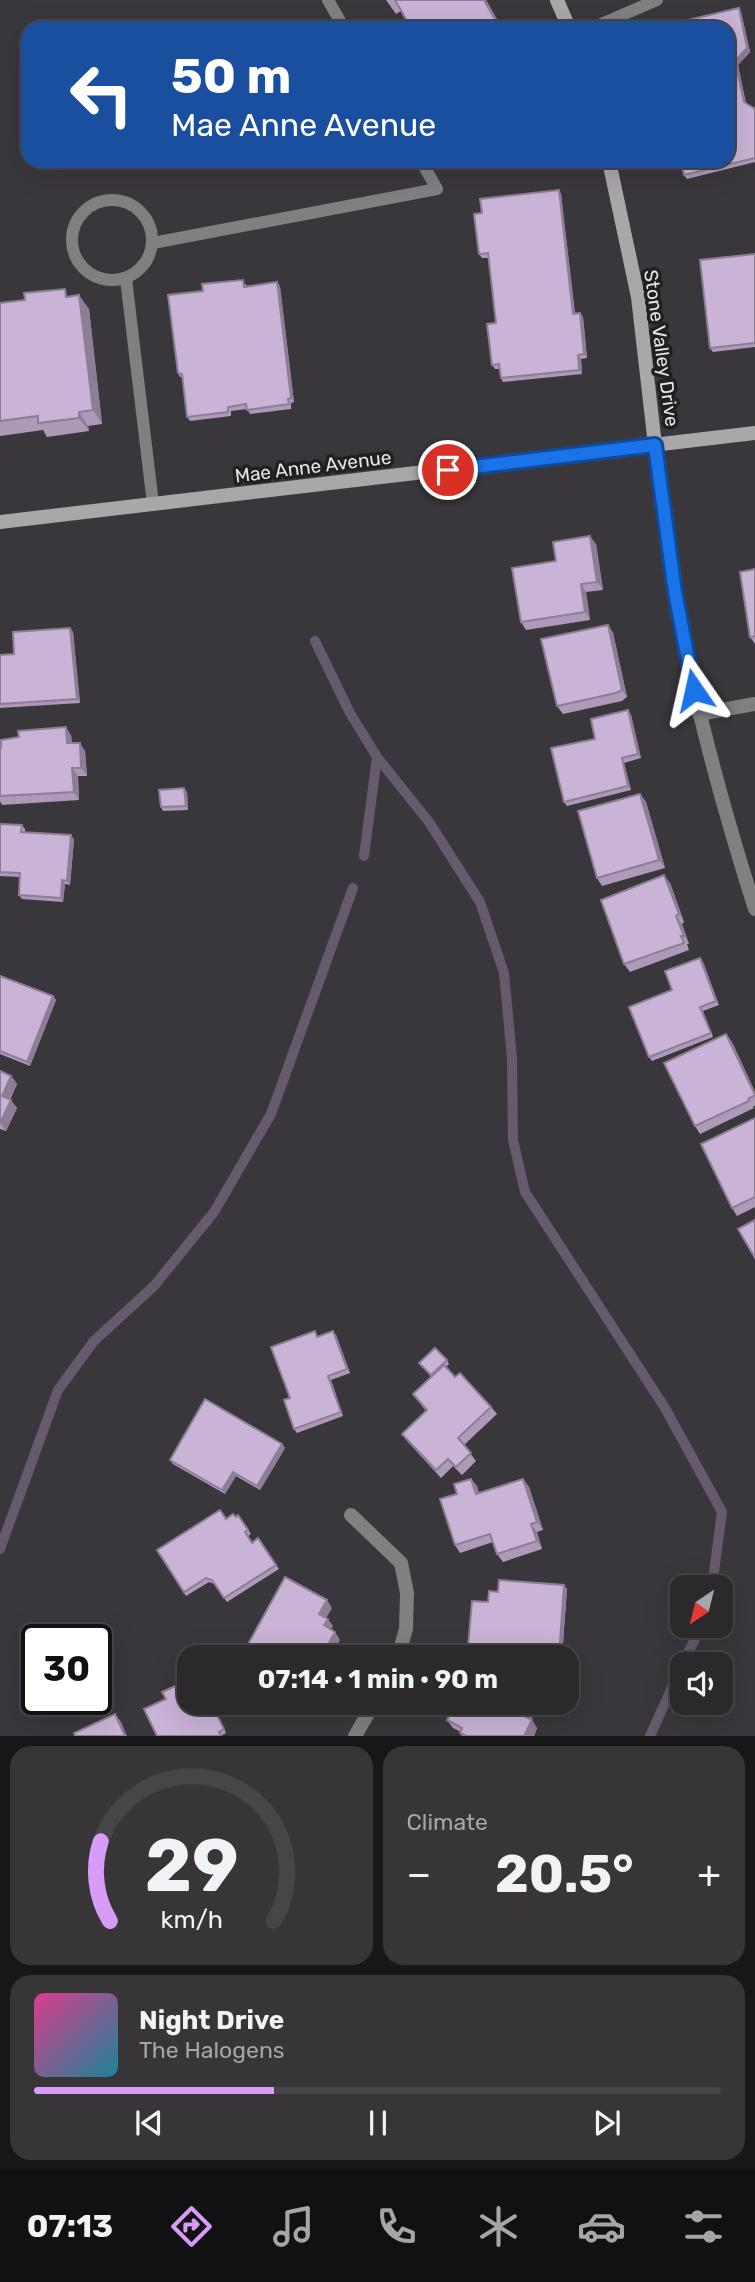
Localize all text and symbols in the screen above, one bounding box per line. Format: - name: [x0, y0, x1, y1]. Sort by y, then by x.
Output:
- text: 50 m: [171, 47, 291, 105]
- icon: left: [56, 49, 147, 140]
- text: Mae Anne Avenue: [171, 106, 436, 144]
- street label: Stone Valley Drive: [639, 268, 684, 428]
- pin: [418, 440, 478, 500]
- street label: Mae Anne Avenue: [234, 445, 393, 488]
- icon: arrive: [429, 451, 467, 489]
- position arrow: [657, 653, 731, 727]
- north arrow: [670, 1575, 733, 1638]
- map controls: [670, 1575, 733, 1715]
- speed limit sign: 30: [21, 1624, 112, 1715]
- button: sound: [670, 1652, 733, 1715]
- text: 07:14 · 1 min · 90 m: [258, 1664, 498, 1695]
- text: Climate: [407, 1808, 488, 1836]
- text: 29: [144, 1824, 238, 1910]
- text: 20.5°: [495, 1843, 634, 1905]
- text: −: [407, 1851, 431, 1897]
- text: +: [697, 1851, 721, 1897]
- text: km/h: [160, 1905, 222, 1934]
- text: Night Drive: [139, 2005, 284, 2036]
- text: The Halogens: [139, 2036, 285, 2064]
- icon: previous: [130, 2104, 168, 2142]
- icon: pause: [359, 2104, 397, 2142]
- icon: next: [588, 2104, 626, 2142]
- icon: directions: [167, 2202, 216, 2251]
- icon: music: [269, 2202, 318, 2251]
- icon: phone: [372, 2202, 421, 2251]
- icon: climate: [474, 2202, 523, 2251]
- icon: car: [577, 2202, 626, 2251]
- icon: filters: [679, 2202, 728, 2251]
- text: 07:13: [27, 2207, 113, 2245]

